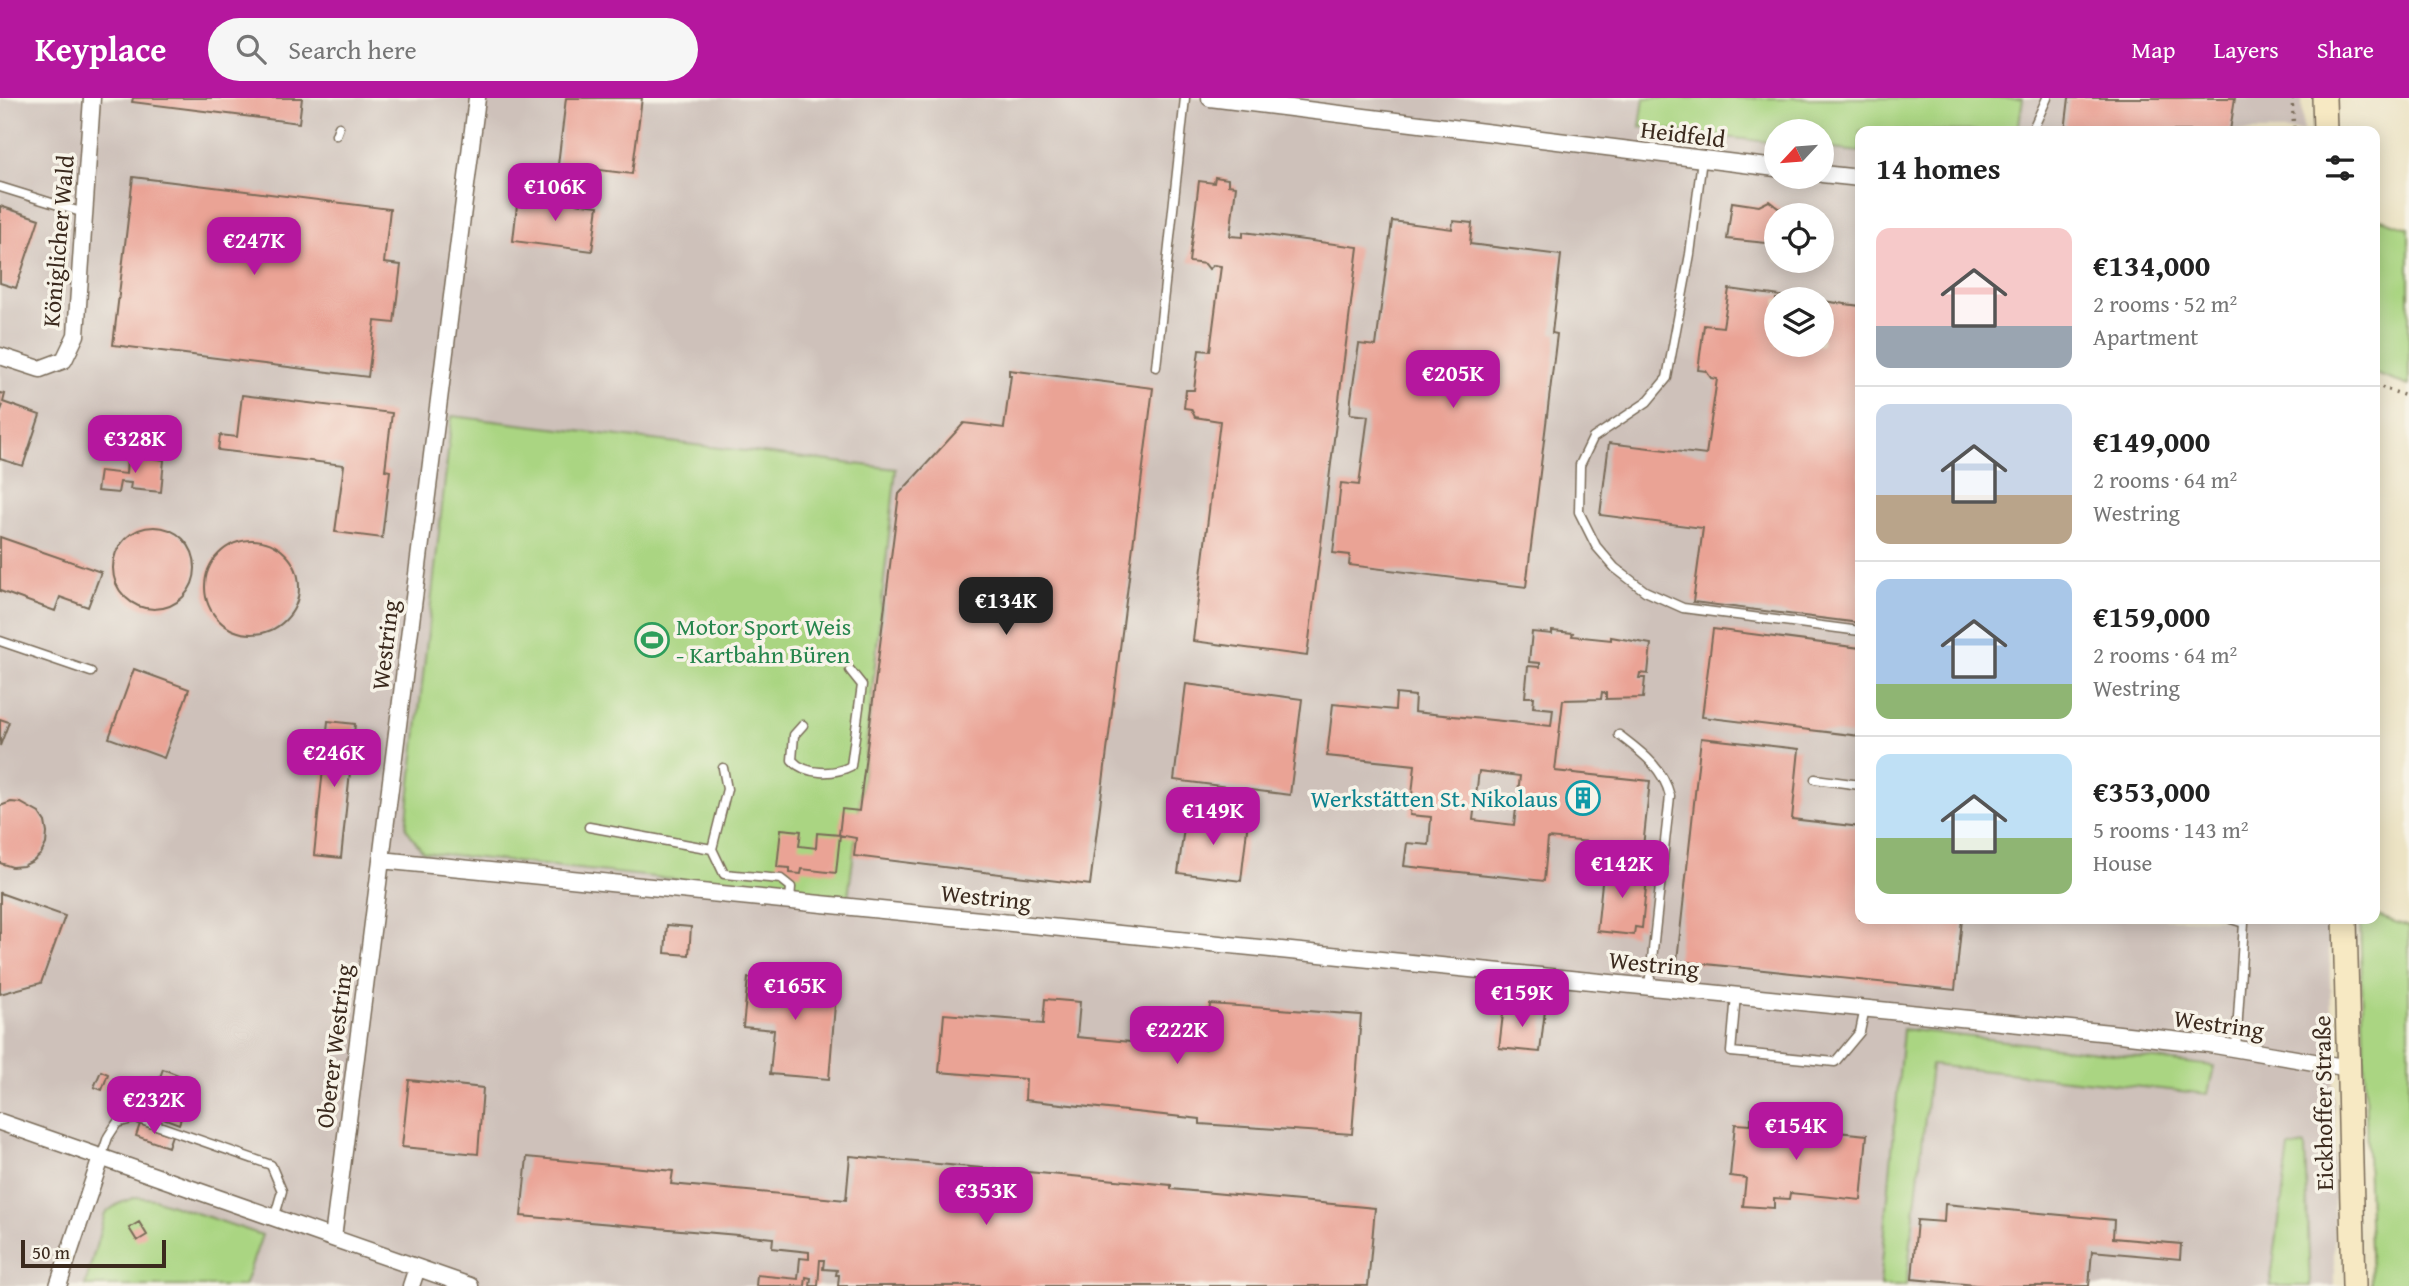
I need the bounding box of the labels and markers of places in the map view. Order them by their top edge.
pin: €106K [506,164,604,223]
pin: €247K [205,218,303,277]
pin: €205K [1404,350,1502,410]
pin: €328K [86,416,184,475]
pin: €134K [957,578,1055,637]
place label: Motor Sport Weis - Kartbahn Büren [676,609,851,672]
sports icon: Motor Sport Weis - Kartbahn Büren [633,621,671,659]
pin: €246K [285,730,383,789]
building icon: Werkstätten St. Nikolaus [1564,779,1602,817]
place label: Werkstätten St. Nikolaus [1311,781,1558,816]
pin: €149K [1164,788,1262,847]
pin: €142K [1573,840,1671,900]
pin: €165K [746,962,844,1022]
pin: €159K [1473,970,1571,1029]
pin: €222K [1128,1006,1226,1066]
pin: €232K [105,1076,203,1136]
pin: €154K [1747,1102,1845,1162]
pin: €353K [937,1168,1035,1227]

